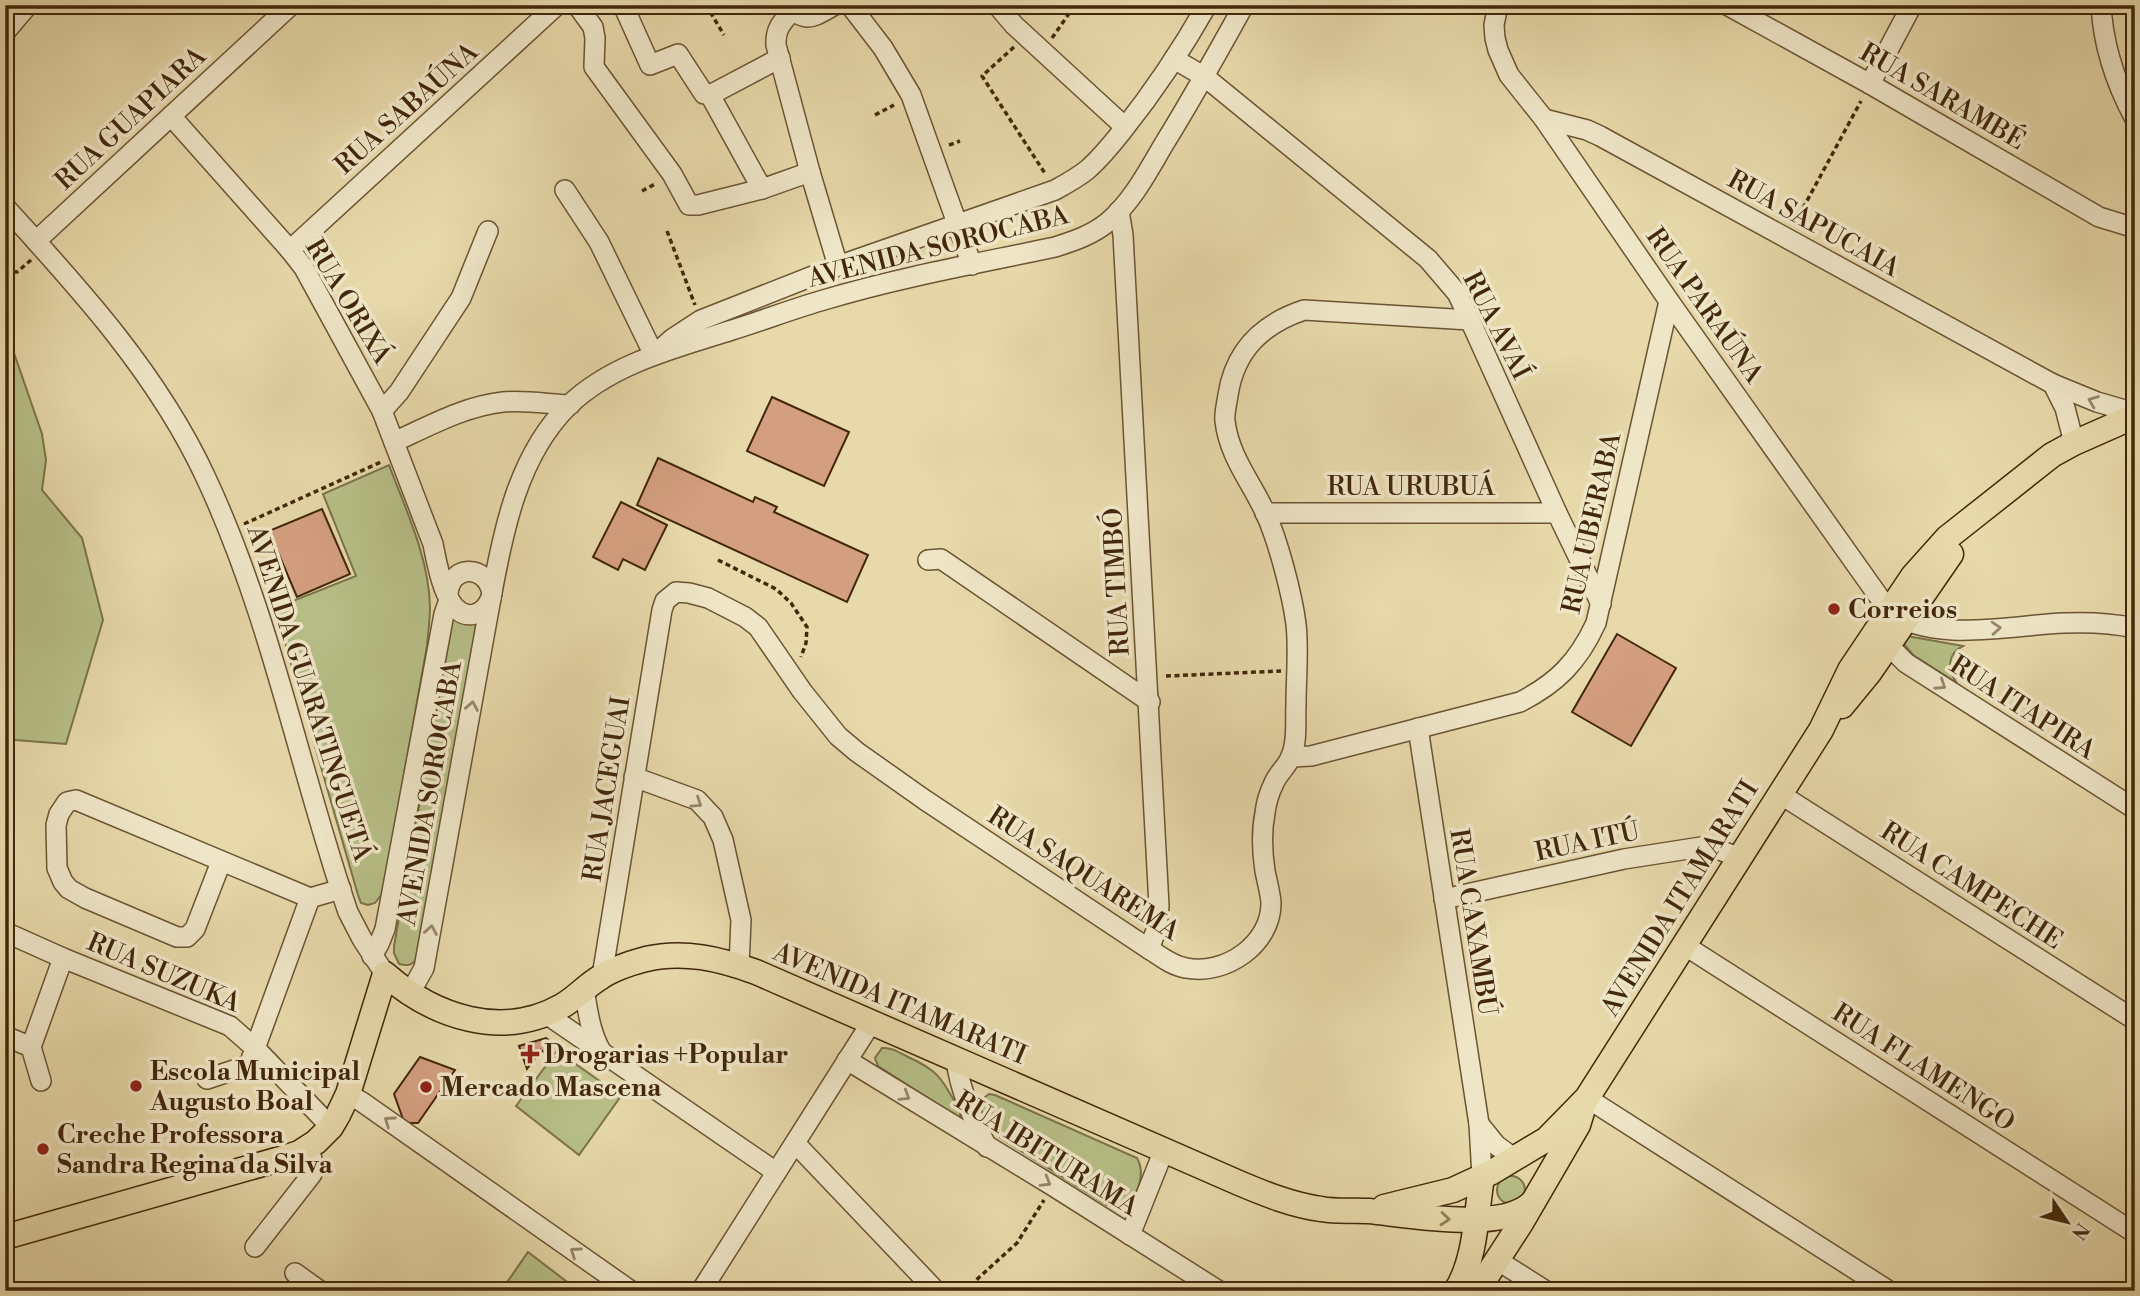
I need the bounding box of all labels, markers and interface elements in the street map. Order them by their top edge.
street label: RUA SABAÚNA [327,34,486,181]
street label: RUA SARAMBÉ [1854,35,2032,157]
street label: RUA GUAPIARA [49,40,214,197]
street label: RUA SAPUCAIA [1722,163,1906,285]
street label: AVENIDA SOROCABA [803,199,1073,295]
street label: RUA PARAÚNA [1639,221,1772,390]
street label: RUA ORIXÁ [298,232,400,371]
street label: RUA AVAÍ [1455,265,1539,385]
one-way arrow [2088,395,2100,409]
street label: RUA UBERABA [1556,428,1629,617]
street label: RUA URUBUÁ [1327,469,1496,503]
street label: RUA TIMBÓ [1095,507,1137,657]
street label: AVENIDA GUARATINGUETÁ [239,520,381,866]
place label: Correios [1848,594,1957,626]
marker: Correios [1826,601,1842,617]
one-way arrow [1991,621,2002,636]
street label: RUA ITAPIRA [1944,649,2102,767]
street label: AVENIDA SOROCABA [391,657,469,929]
one-way arrow [1934,677,1947,690]
street label: RUA JACEGUAI [577,694,637,884]
one-way arrow [464,700,479,712]
street label: AVENIDA ITAMARATI [1594,775,1765,1023]
one-way arrow [689,794,702,807]
street label: RUA SAQUAREMA [982,800,1186,948]
street label: RUA ITÚ [1532,813,1642,869]
street label: RUA CAMPECHE [1874,815,2068,957]
street label: RUA CAXAMBÚ [1442,826,1506,1018]
one-way arrow [423,924,438,936]
street label: RUA SUZUKA [82,926,246,1020]
street label: AVENIDA ITAMARATI [767,936,1031,1072]
street label: RUA FLAMENGO [1826,997,2021,1139]
place label: Drogarias +Popular [544,1039,789,1071]
marker: Drogarias +Popular [522,1046,538,1062]
place label: Escola Municipal Augusto Boal [149,1056,361,1118]
place label: Mercado Mascena [440,1072,662,1104]
marker: Escola Municipal Augusto Boal [128,1078,144,1094]
marker: Mercado Mascena [418,1079,434,1095]
street label: RUA IBITURAMA [949,1085,1145,1224]
one-way arrow [897,1088,910,1101]
one-way arrow [384,1117,397,1129]
place label: Creche Professora Sandra Regina da Silva [57,1119,334,1181]
marker: Creche Professora Sandra Regina da Silva [35,1141,51,1157]
one-way arrow [1039,1174,1052,1187]
north arrow [2032,1188,2102,1258]
one-way arrow [1440,1211,1451,1226]
text: N [2066,1218,2094,1244]
one-way arrow [570,1248,583,1260]

